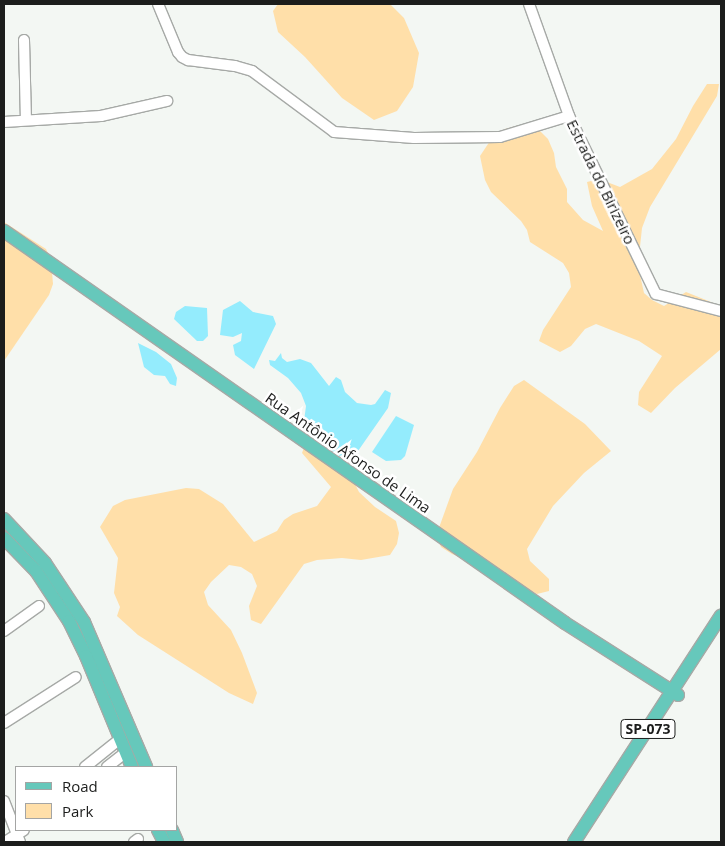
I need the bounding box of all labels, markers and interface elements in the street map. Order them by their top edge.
street label: Estrada do Birizeiro [563,117,639,247]
street label: Rua Antônio Afonso de Lima [262,389,434,517]
road number: SP-073 [619,718,677,741]
legend [15,766,178,831]
text: Road [62,776,98,796]
text: Park [62,801,93,821]

